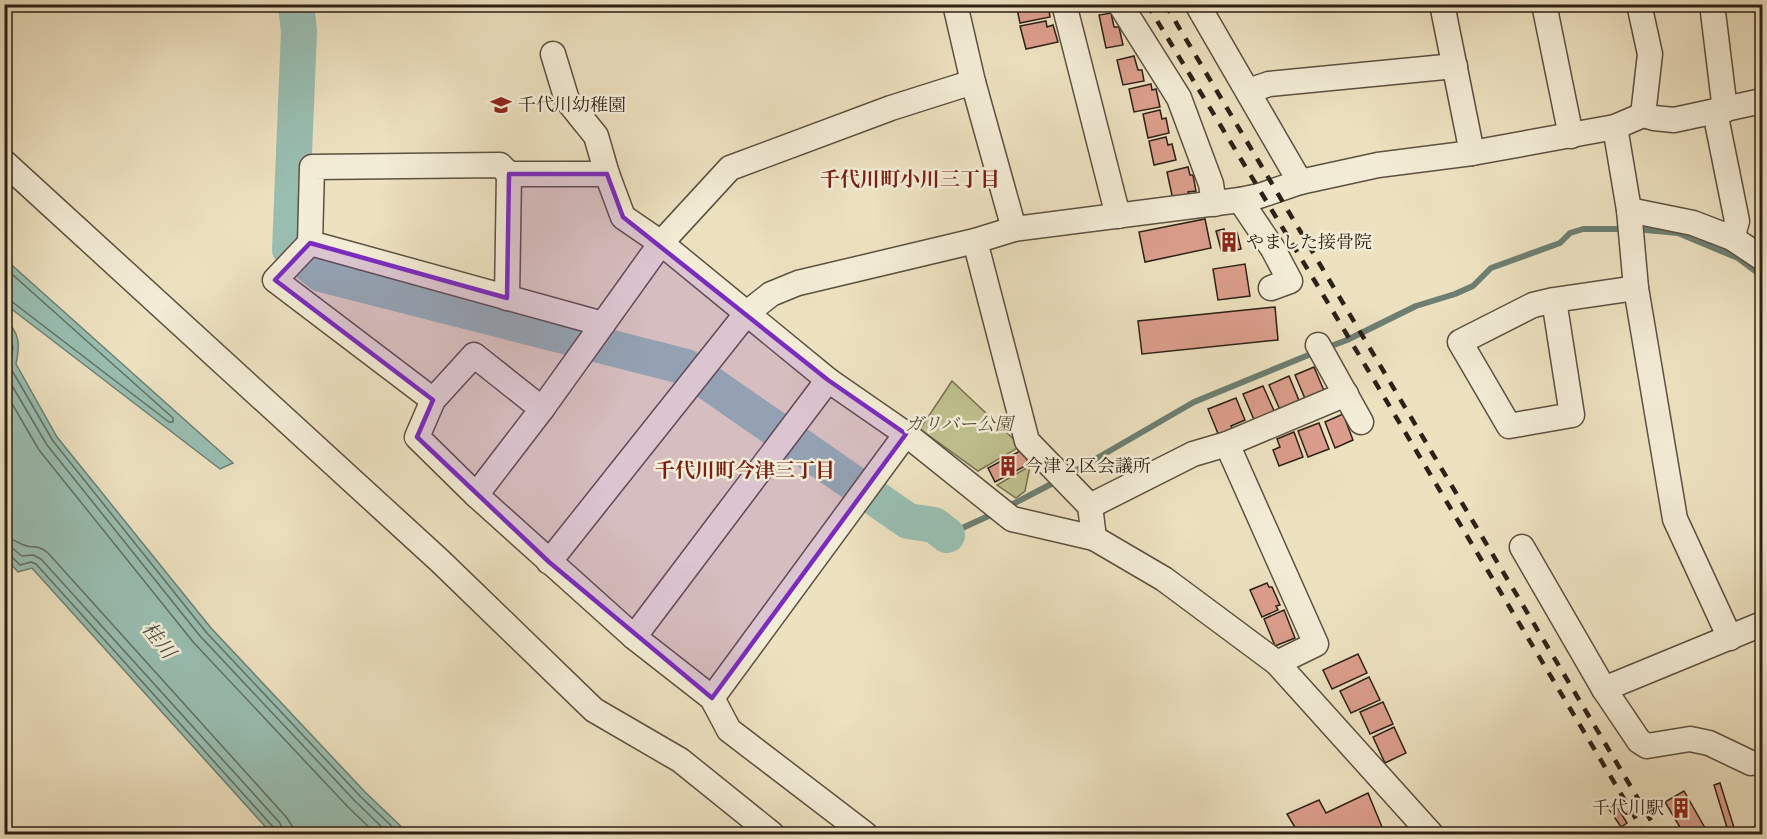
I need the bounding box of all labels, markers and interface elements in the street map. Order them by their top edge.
school or university icon: 千代川幼稚園 [489,93,513,117]
place label: 千代川幼稚園 [518,95,626,116]
district label: 千代川町小川三丁目 [820,168,1000,191]
building icon: やました接骨院 [1217,230,1241,254]
place label: やました接骨院 [1246,232,1372,253]
park label: ガリバー公園 [905,414,1016,435]
building icon: 今津２区会議所 [996,454,1020,478]
place label: 今津２区会議所 [1025,456,1151,477]
district label: 千代川町今津三丁目 [655,459,835,482]
water label: 桂川 [137,617,181,665]
building icon: 千代川駅 [1669,796,1693,820]
place label: 千代川駅 [1592,798,1664,819]

